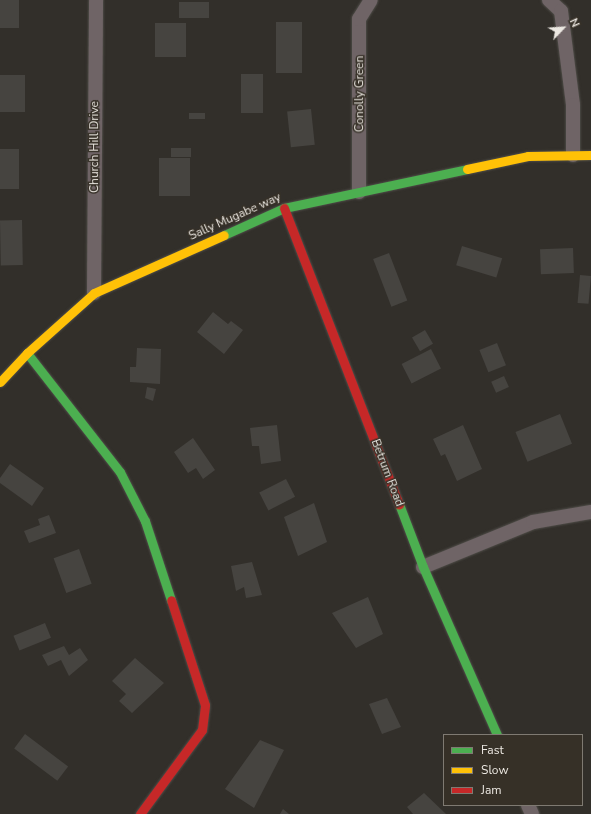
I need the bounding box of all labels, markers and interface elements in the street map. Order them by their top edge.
north arrow [543,8,583,48]
text: N [566,16,583,30]
street label: Conolly Green [353,56,367,132]
street label: Church Hill Drive [88,101,102,193]
street label: Sally Mugabe way [187,190,283,244]
street label: Betrum Road [368,437,406,509]
legend [443,734,583,806]
text: Fast [481,742,504,758]
text: Slow [481,762,509,778]
text: Jam [481,782,502,798]

